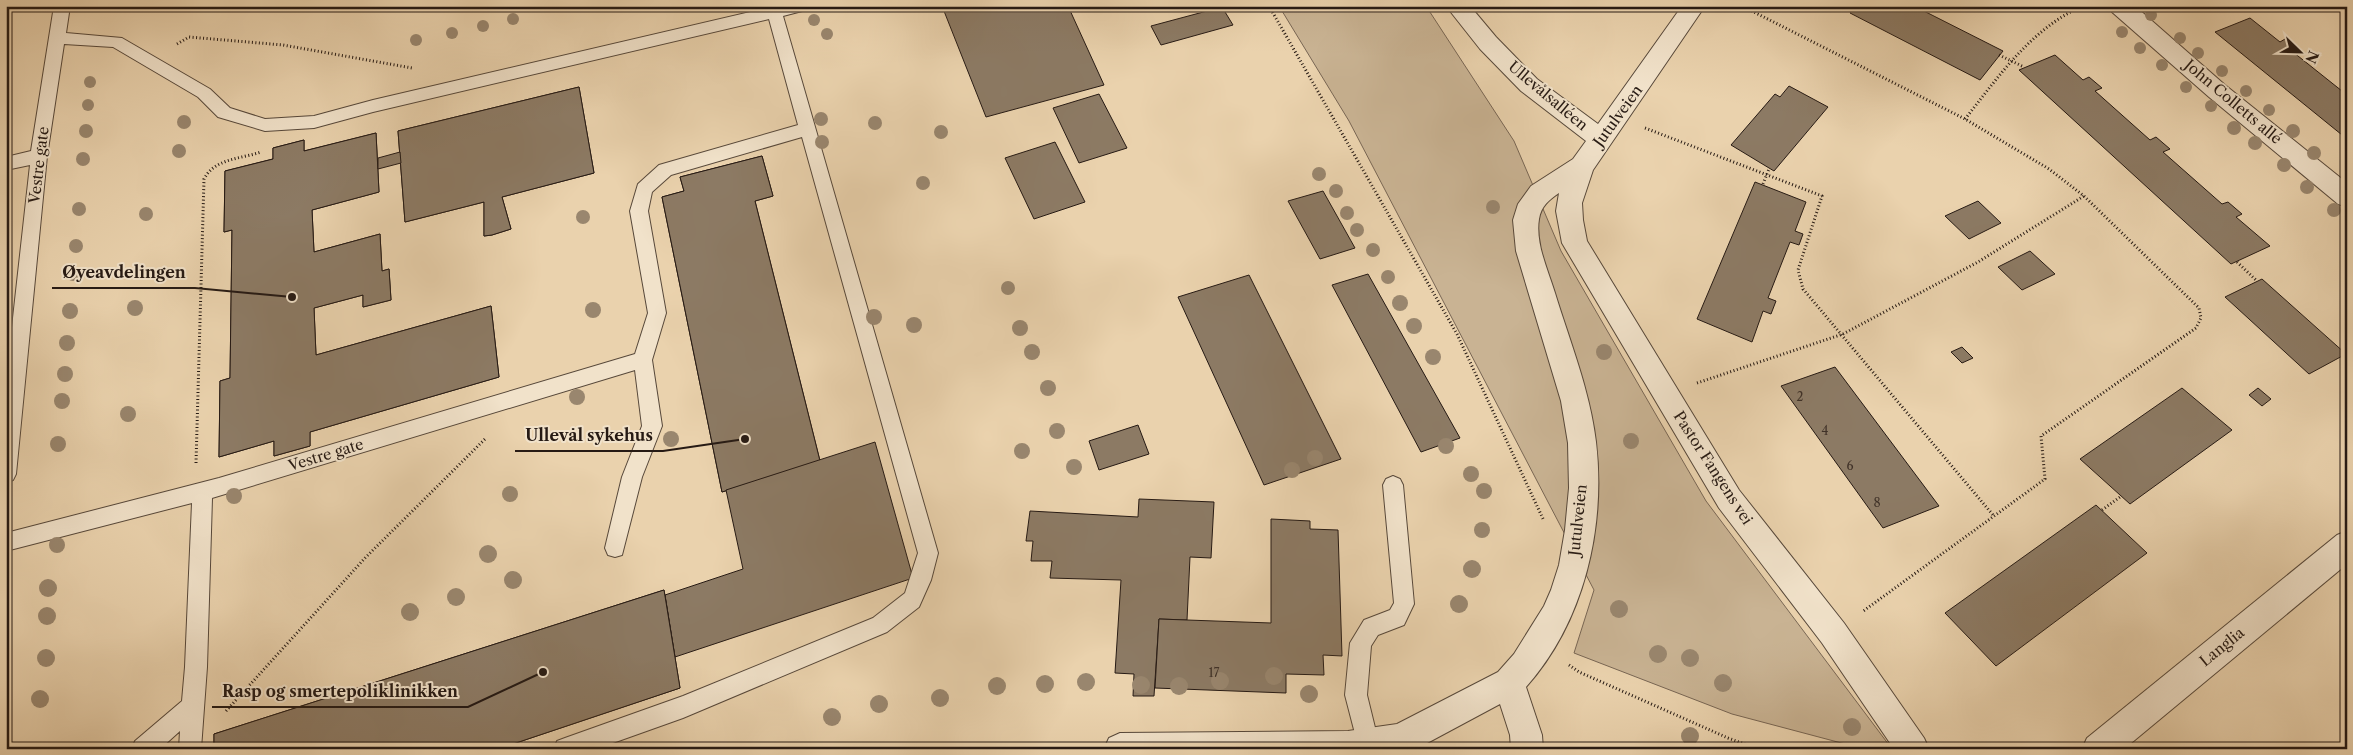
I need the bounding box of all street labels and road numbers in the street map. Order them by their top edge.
street label: John Colletts allé [2179,54,2286,148]
street label: Ullevålsalléen [1505,57,1593,135]
street label: Jutulveien [1588,81,1647,152]
street label: Vestre gate [24,125,53,206]
street label: Pastor Fangens vei [1670,407,1757,528]
street label: Vestre gate [285,434,366,475]
street label: Jutulveien [1564,483,1591,559]
street label: Langlia [2196,623,2248,670]

